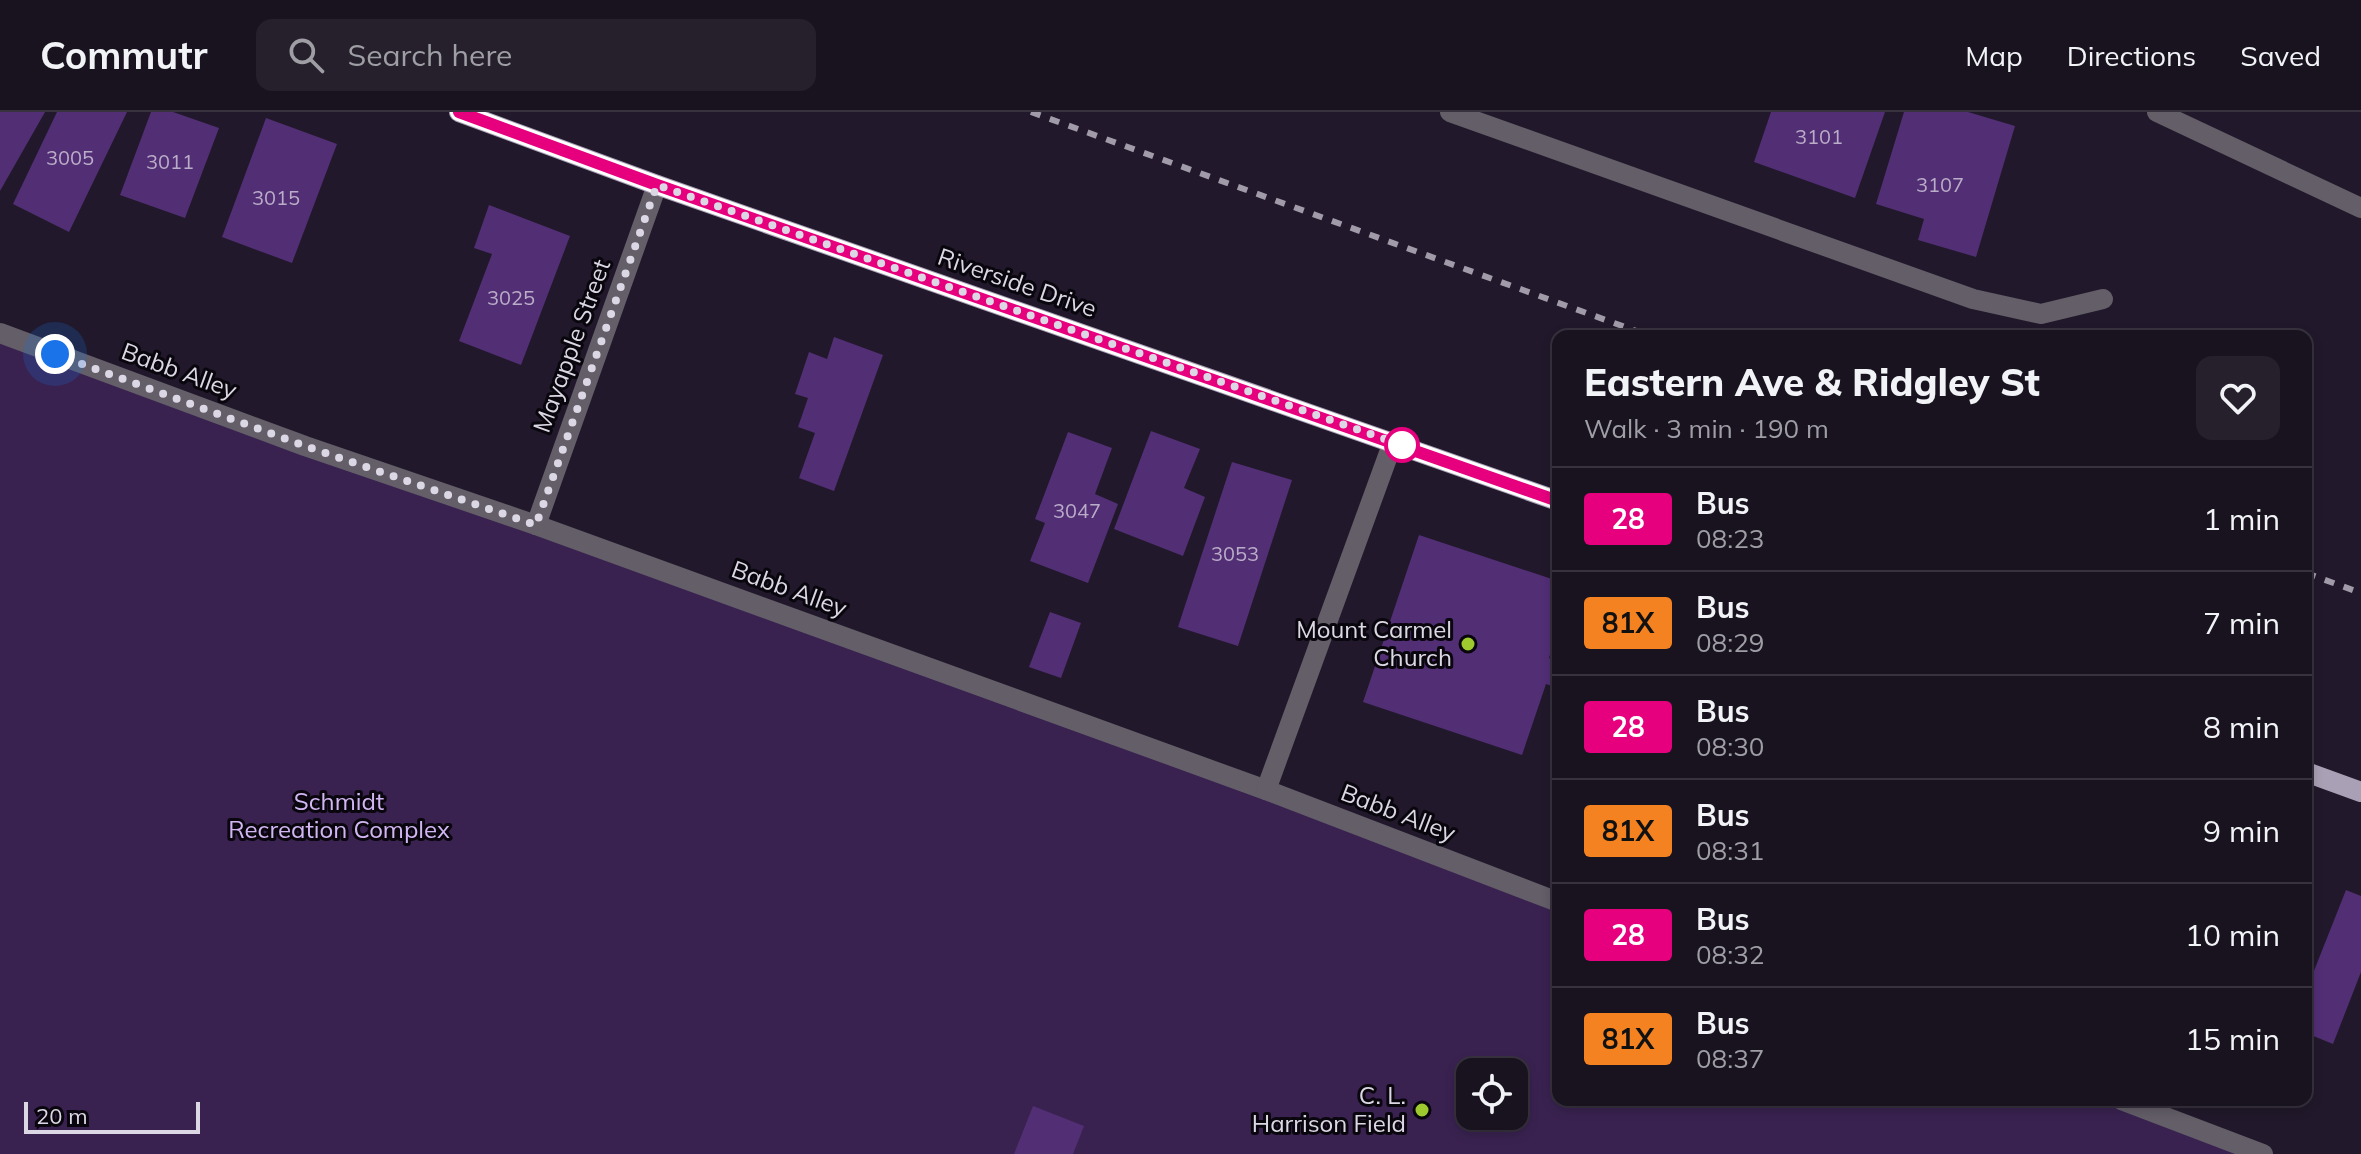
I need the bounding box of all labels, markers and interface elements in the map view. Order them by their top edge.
search box [256,19,816,91]
text: Commutr [40,31,208,79]
icon: search [284,33,328,77]
text: Search here [348,36,512,74]
text: Map [1965,38,2023,73]
text: Directions [2067,38,2196,73]
text: Saved [2240,38,2321,73]
house number: 3101 [1795,124,1843,149]
house number: 3005 [46,145,94,170]
house number: 3011 [146,149,194,174]
house number: 3107 [1916,172,1964,197]
house number: 3015 [252,185,300,210]
street label: Riverside Drive [934,241,1101,323]
street label: Mayapple Street [526,255,616,436]
house number: 3025 [487,285,535,310]
your location [35,334,75,374]
street label: Babb Alley [118,335,241,405]
button: heart [2196,356,2280,440]
text: Eastern Ave & Ridgley St [1584,358,2040,406]
text: Walk · 3 min · 190 m [1584,412,1829,445]
unlabelled marker [1385,428,1419,462]
text: Bus [1696,484,1750,522]
house number: 3047 [1053,498,1101,523]
text: 1 min [2203,500,2280,538]
text: 28 [1611,501,1645,536]
text: 08:23 [1696,522,1764,555]
house number: 3053 [1211,541,1259,566]
street label: Babb Alley [728,553,851,623]
text: Bus [1696,588,1750,626]
text: 7 min [2203,604,2280,642]
text: 81X [1602,605,1654,640]
place label: Mount Carmel Church [1296,614,1452,672]
text: 08:29 [1696,626,1764,659]
marker: Mount Carmel Church [1459,635,1477,653]
text: Bus [1696,692,1750,730]
text: 8 min [2203,708,2280,746]
text: 28 [1611,709,1645,744]
text: 08:30 [1696,730,1764,763]
street label: Babb Alley [1337,776,1460,848]
park label: Schmidt Recreation Complex [228,786,450,844]
text: Bus [1696,796,1750,834]
text: 9 min [2203,812,2280,850]
text: 81X [1602,813,1654,848]
text: 08:31 [1696,834,1764,867]
text: Bus [1696,900,1750,938]
text: 10 min [2185,916,2280,954]
text: 28 [1611,917,1645,952]
text: 08:32 [1696,938,1764,971]
text: Bus [1696,1004,1750,1042]
text: 15 min [2185,1020,2280,1058]
text: 81X [1602,1021,1654,1056]
text: 08:37 [1696,1042,1764,1075]
map controls [1456,1058,1528,1130]
button: locate [1456,1058,1528,1130]
place label: C. L. Harrison Field [1252,1080,1406,1138]
scale bar [24,1098,200,1134]
marker: C. L. Harrison Field [1413,1101,1431,1119]
text: 20 m [36,1102,87,1130]

